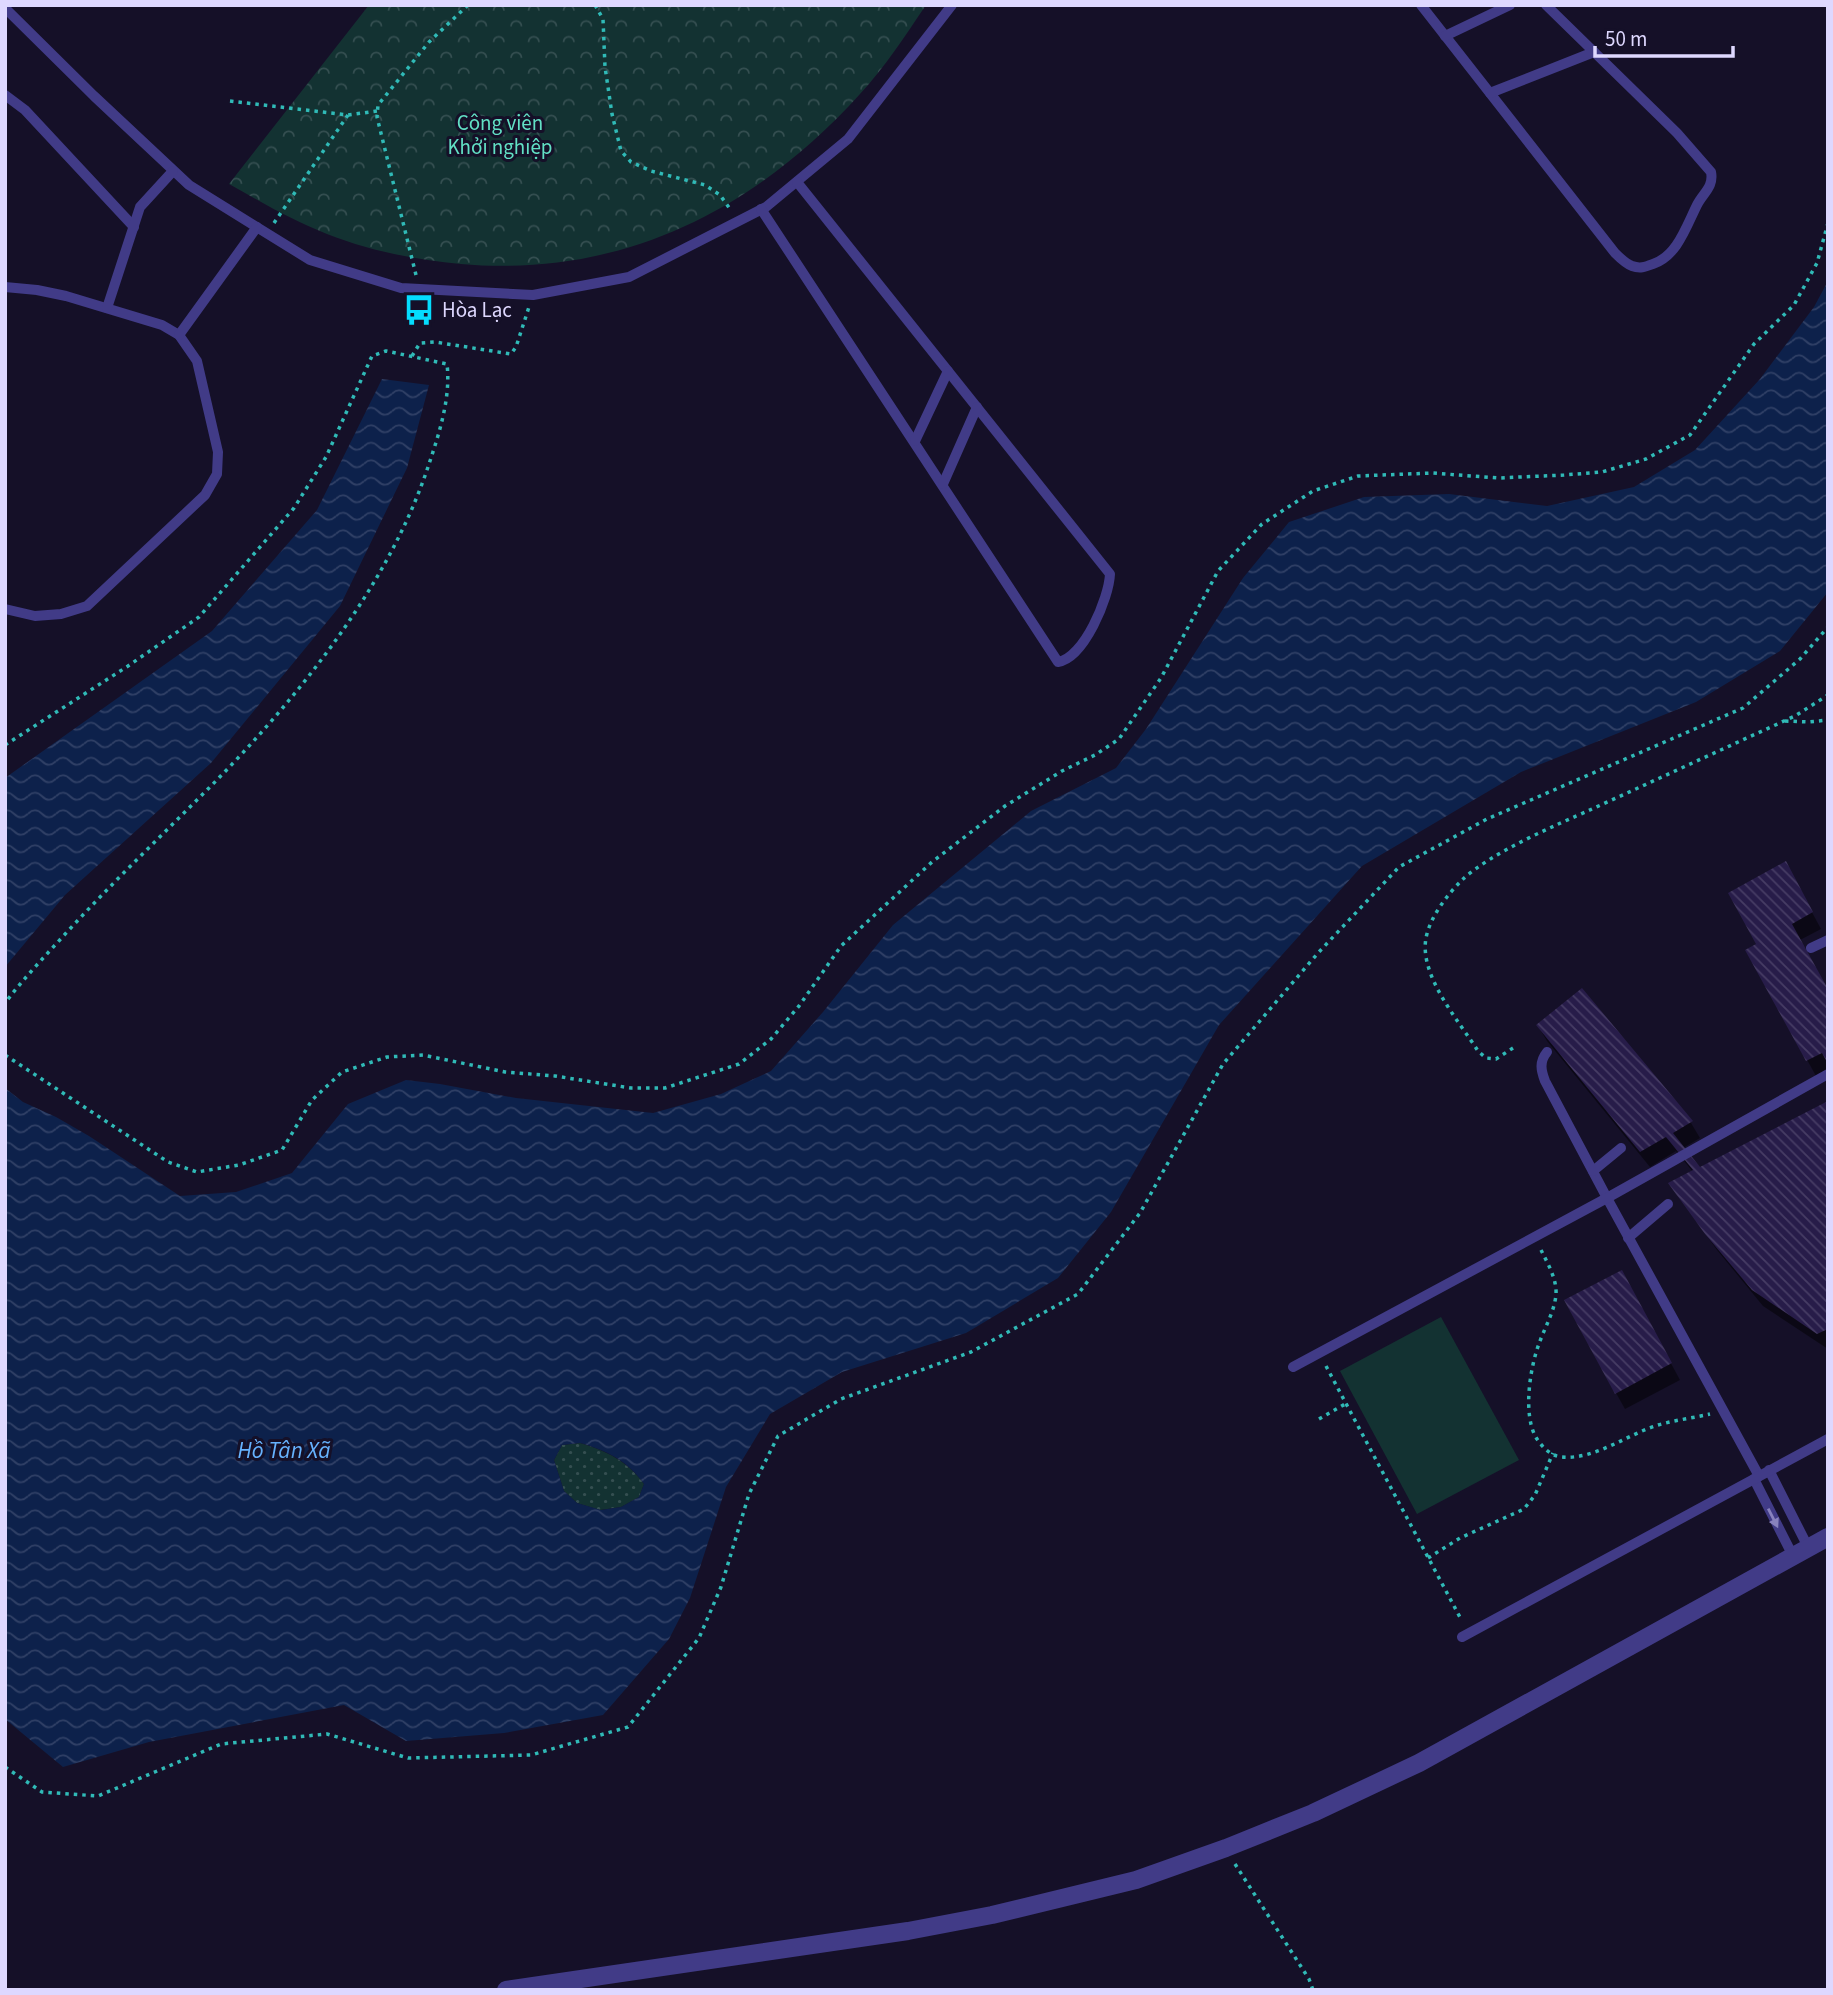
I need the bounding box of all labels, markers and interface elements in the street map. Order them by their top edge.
scale bar [1595,14,1733,58]
text: 50 m [1605,24,1647,54]
park label: Công viên Khởi nghiệp [447,108,553,162]
bus stop icon: Hòa Lạc [402,293,436,327]
place label: Hòa Lạc [442,295,512,325]
water label: Hồ Tân Xã [237,1434,331,1467]
one-way arrow [1767,1508,1779,1528]

